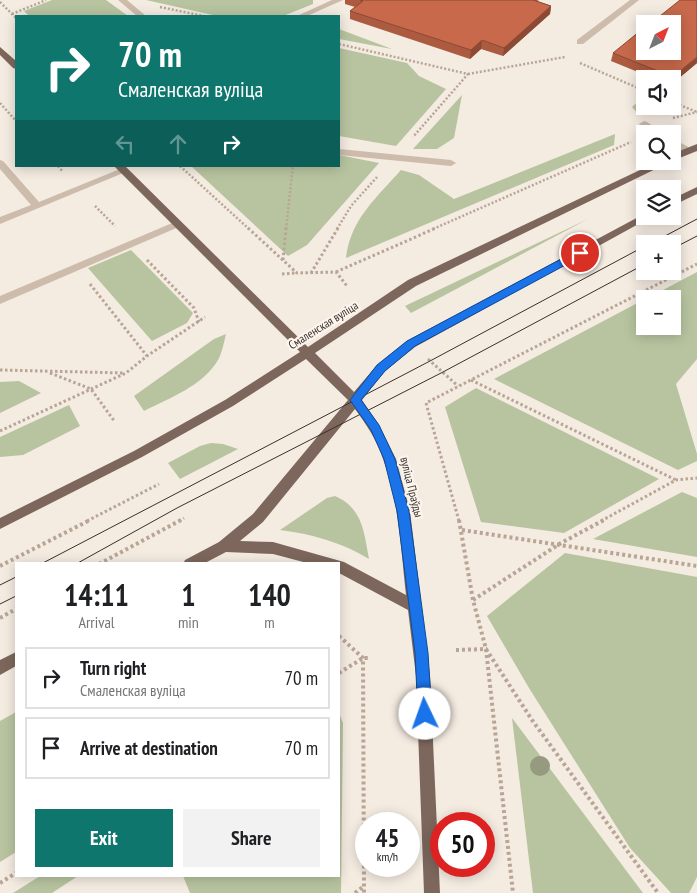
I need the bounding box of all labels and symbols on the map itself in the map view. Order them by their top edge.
north arrow [636,15,681,60]
pin [559,232,601,274]
street label: Смаленская вуліца [285,298,361,352]
street label: вуліца Праўды [397,455,427,519]
position arrow [398,687,450,739]
speed limit sign: 50 [430,812,495,877]

